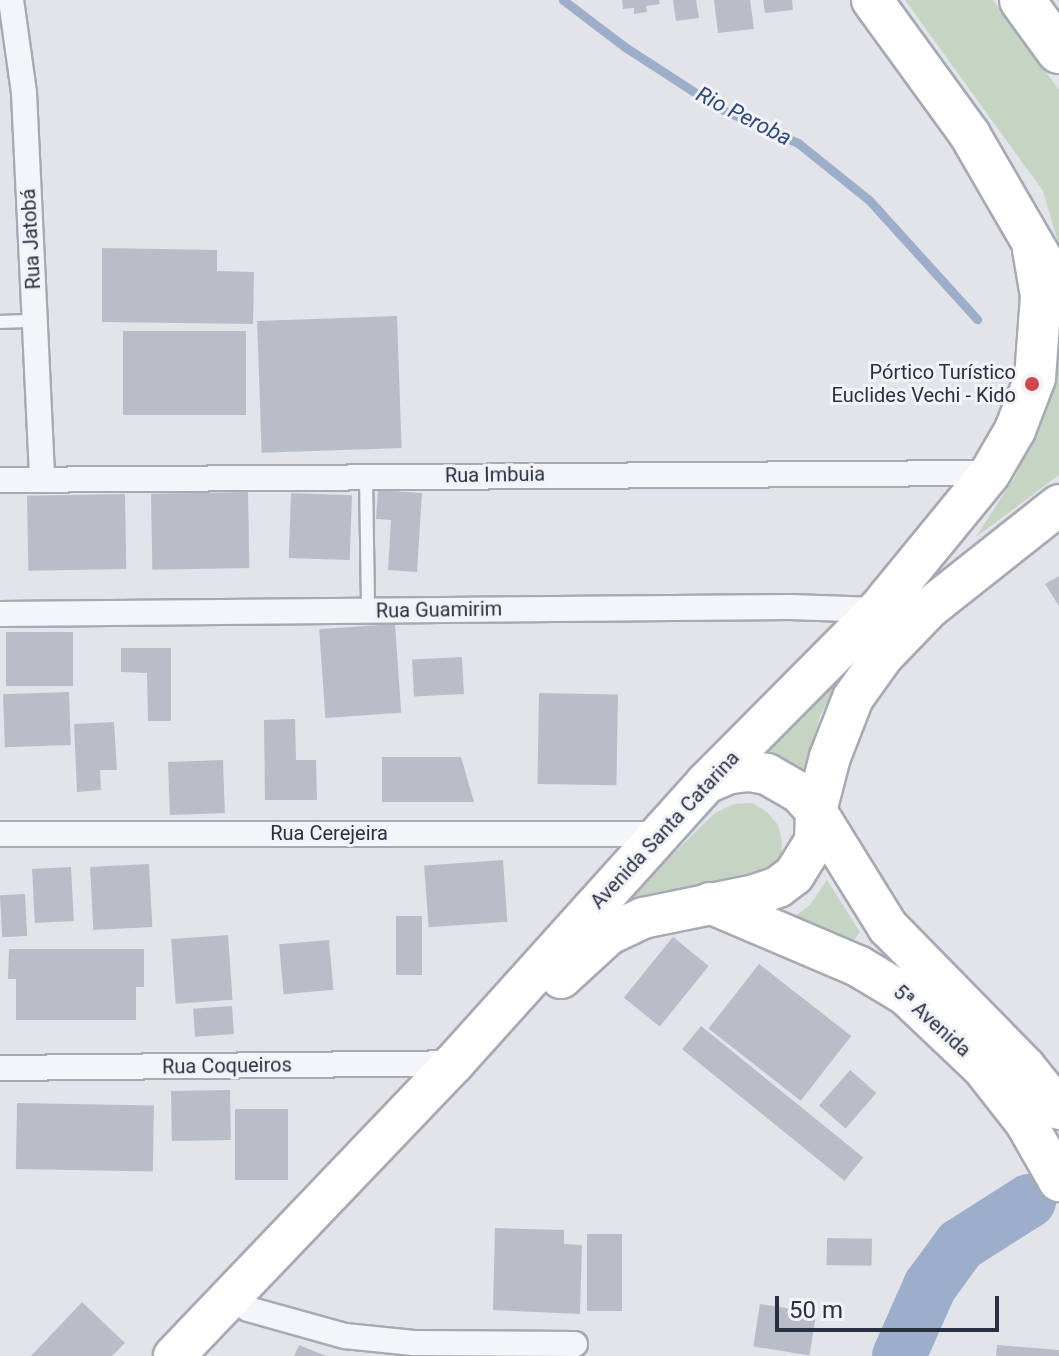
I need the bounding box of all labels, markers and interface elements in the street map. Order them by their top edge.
water label: Rio Peroba [692,81,796,151]
street label: Rua Jatobá [16,188,46,290]
place label: Pórtico Turístico Euclides Vechi - Kido [832,360,1016,407]
marker: Pórtico Turístico Euclides Vechi - Kido [1023,375,1041,393]
street label: Rua Imbuia [445,462,545,488]
street label: Rua Guamirim [376,597,502,623]
street label: Avenida Santa Catarina [586,746,744,914]
street label: Rua Cerejeira [270,821,388,845]
street label: 5ª Avenida [888,980,976,1062]
street label: Rua Coqueiros [162,1053,292,1079]
scale bar [779,1280,1003,1330]
text: 50 m [789,1296,843,1324]

